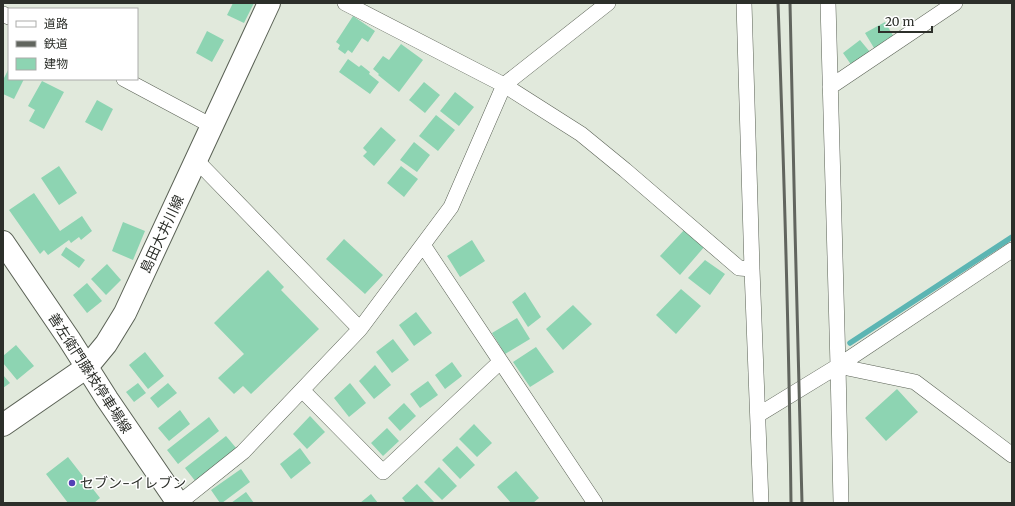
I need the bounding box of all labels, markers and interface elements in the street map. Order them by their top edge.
legend [8,8,138,80]
scale bar [879,8,932,34]
text: 20 m [885,14,914,29]
text: 道路 [44,16,68,31]
text: 鉄道 [44,36,68,51]
text: 建物 [44,56,68,71]
street label: 島田大井川線 [136,192,188,276]
street label: 善左衛門藤枝停車場線 [44,309,136,437]
place label: セブン-イレブン [80,474,186,492]
marker: セブン-イレブン [67,478,77,488]

